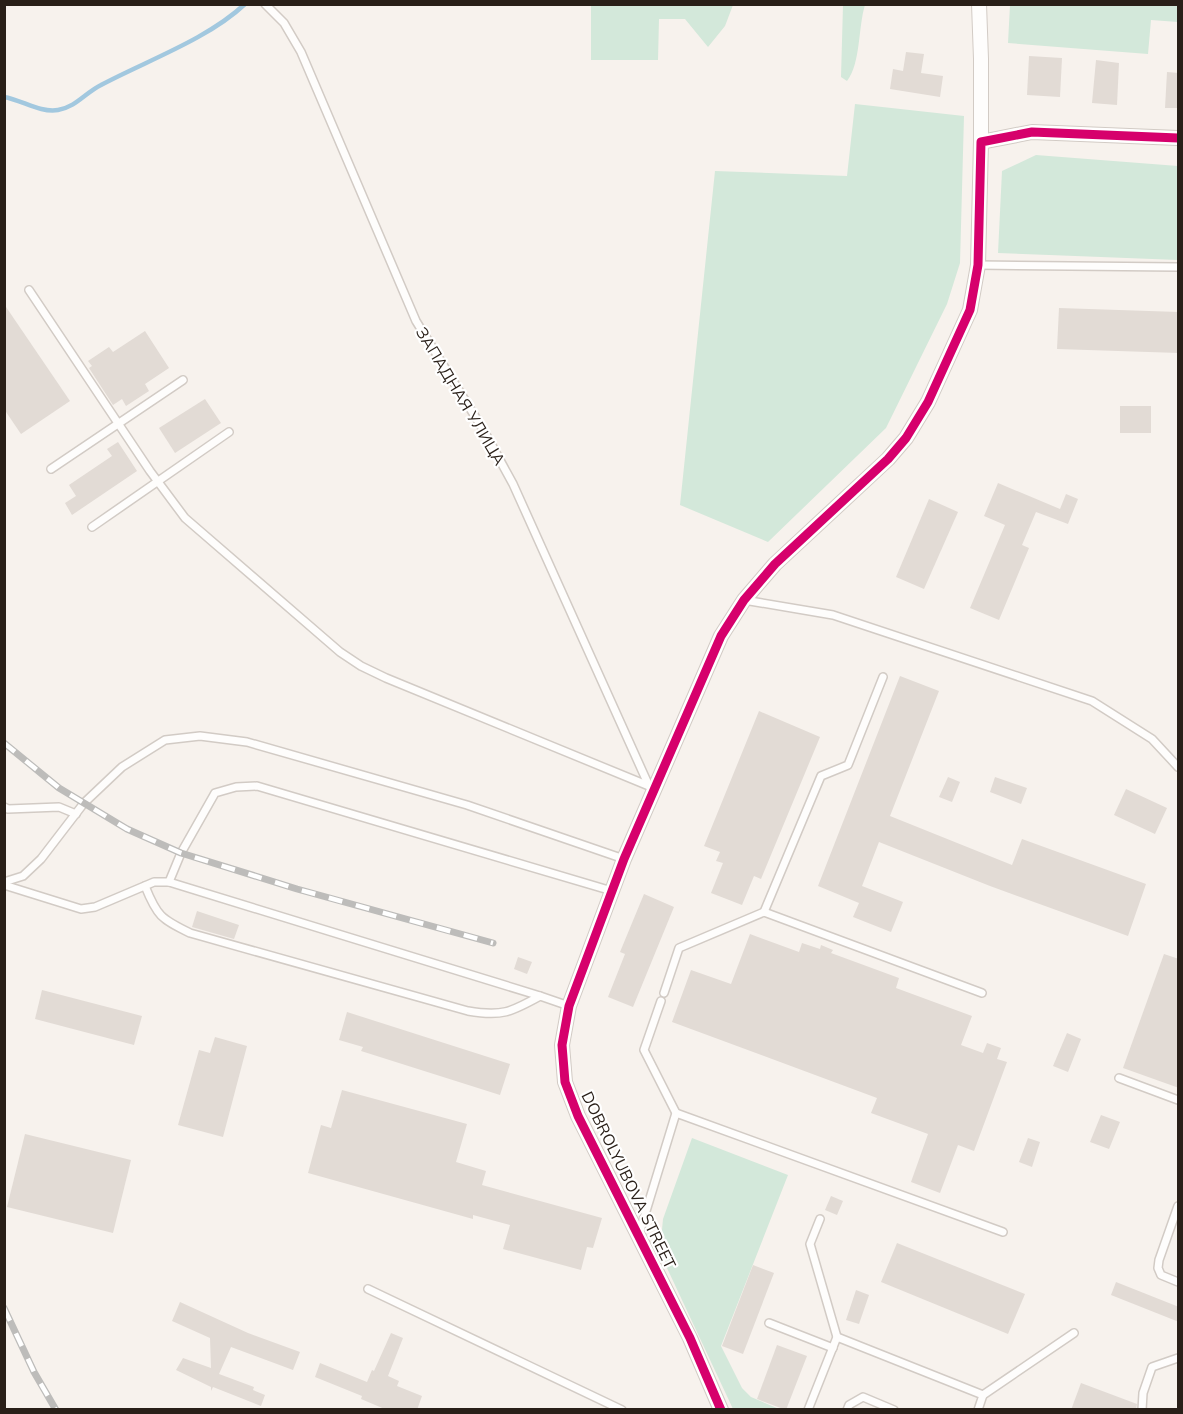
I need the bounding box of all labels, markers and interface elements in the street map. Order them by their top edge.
street label: ЗАПАДНАЯ УЛИЦА [412,323,510,469]
street label: DOBROLYUBOVA STREET [577,1088,681,1272]

